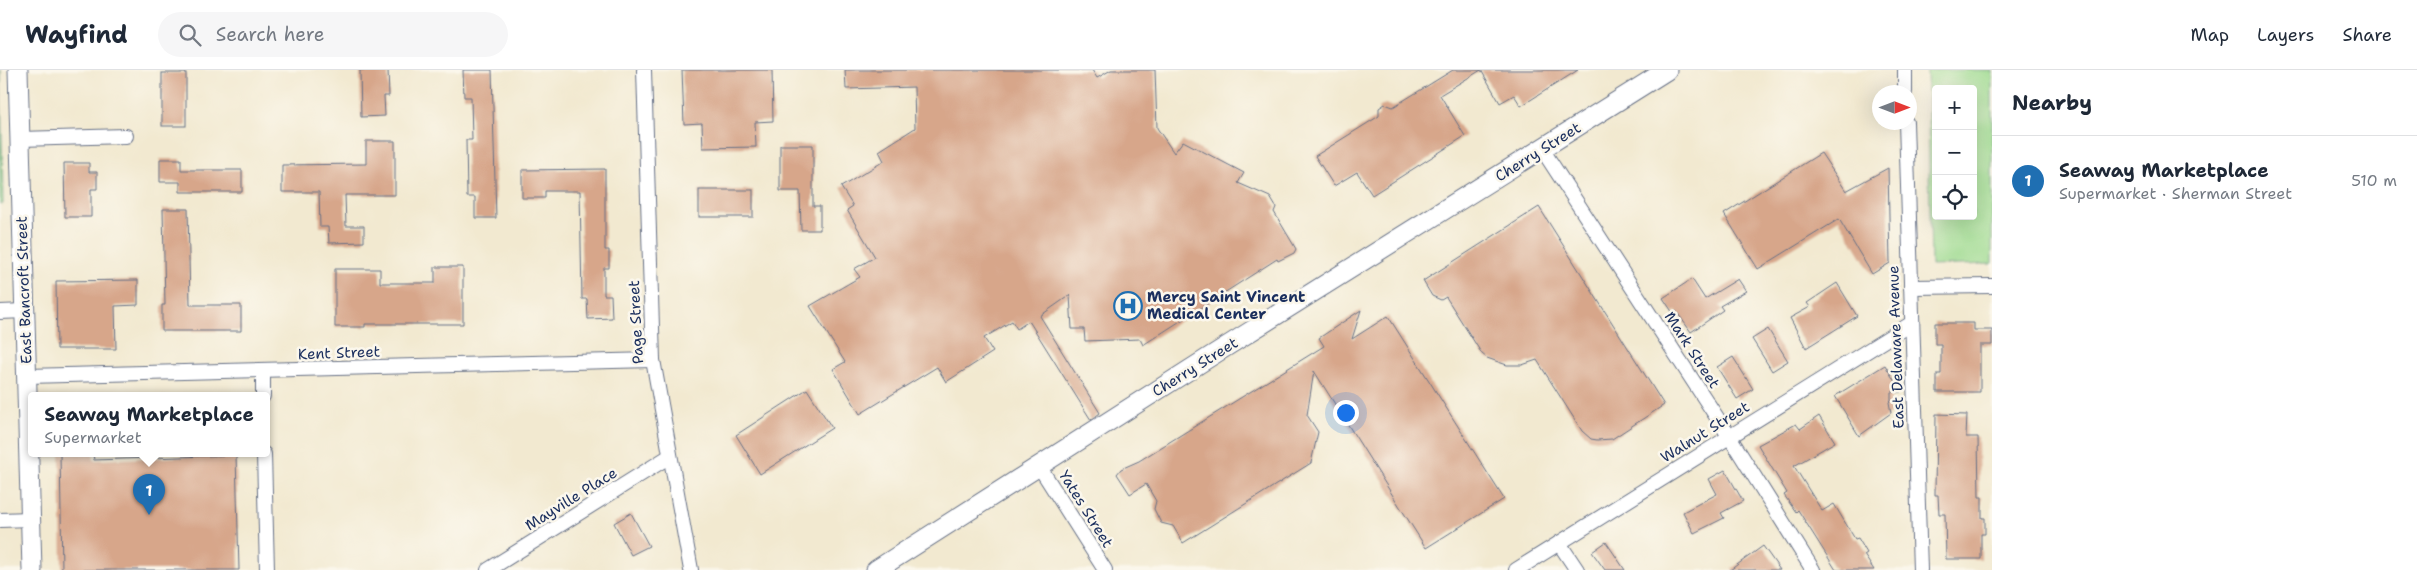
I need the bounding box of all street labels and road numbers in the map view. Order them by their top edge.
street label: Cherry Street [1491,118,1585,186]
street label: East Bancroft Street [11,216,37,364]
street label: East Delaware Avenue [1883,265,1909,429]
street label: Page Street [624,280,648,364]
street label: Mark Street [1660,308,1724,392]
street label: Cherry Street [1148,333,1242,401]
street label: Kent Street [298,342,380,364]
street label: Walnut Street [1657,397,1753,467]
street label: Mayville Place [521,463,621,535]
street label: Yates Street [1054,467,1118,551]

